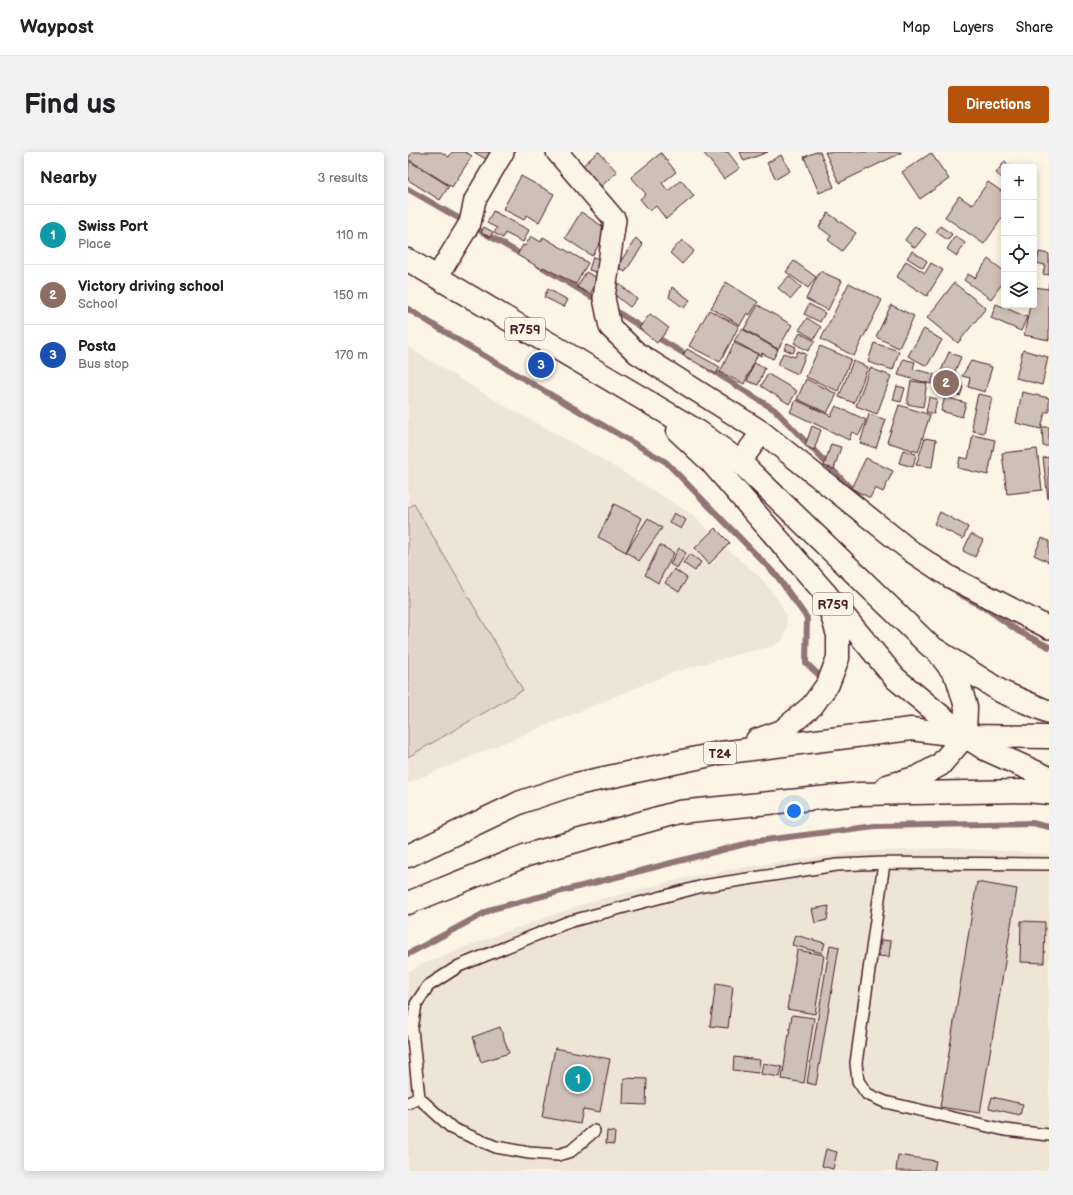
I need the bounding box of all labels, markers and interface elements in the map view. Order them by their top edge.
text: Waypost [20,16,94,39]
text: Map [902,19,930,36]
text: Layers [952,19,994,36]
text: Share [1016,19,1053,36]
button: Directions [948,86,1049,123]
text: Find us [24,88,116,121]
map controls [1001,164,1037,308]
button: + [1001,164,1037,200]
text: Nearby [40,168,97,188]
text: 3 results [317,170,368,186]
button: − [1001,200,1037,236]
text: Swiss Port [78,217,148,236]
text: 1 [50,227,56,243]
text: 110 m [336,227,368,243]
text: Place [78,236,111,252]
button: locate [1001,236,1037,272]
button: layers [1001,272,1037,308]
text: Victory driving school [78,277,224,296]
text: 2 [49,287,57,303]
text: 150 m [334,287,368,303]
text: School [78,296,118,312]
road number: R759 [505,318,545,340]
text: Posta [78,337,116,356]
text: 3 [49,347,57,363]
text: 170 m [335,347,368,363]
pin: 3 [528,350,554,380]
text: Bus stop [78,356,129,372]
pin: 2 [933,368,959,398]
road number: R759 [813,593,853,615]
road number: T24 [704,742,736,764]
your location [784,801,804,821]
pin: 1 [565,1064,591,1094]

